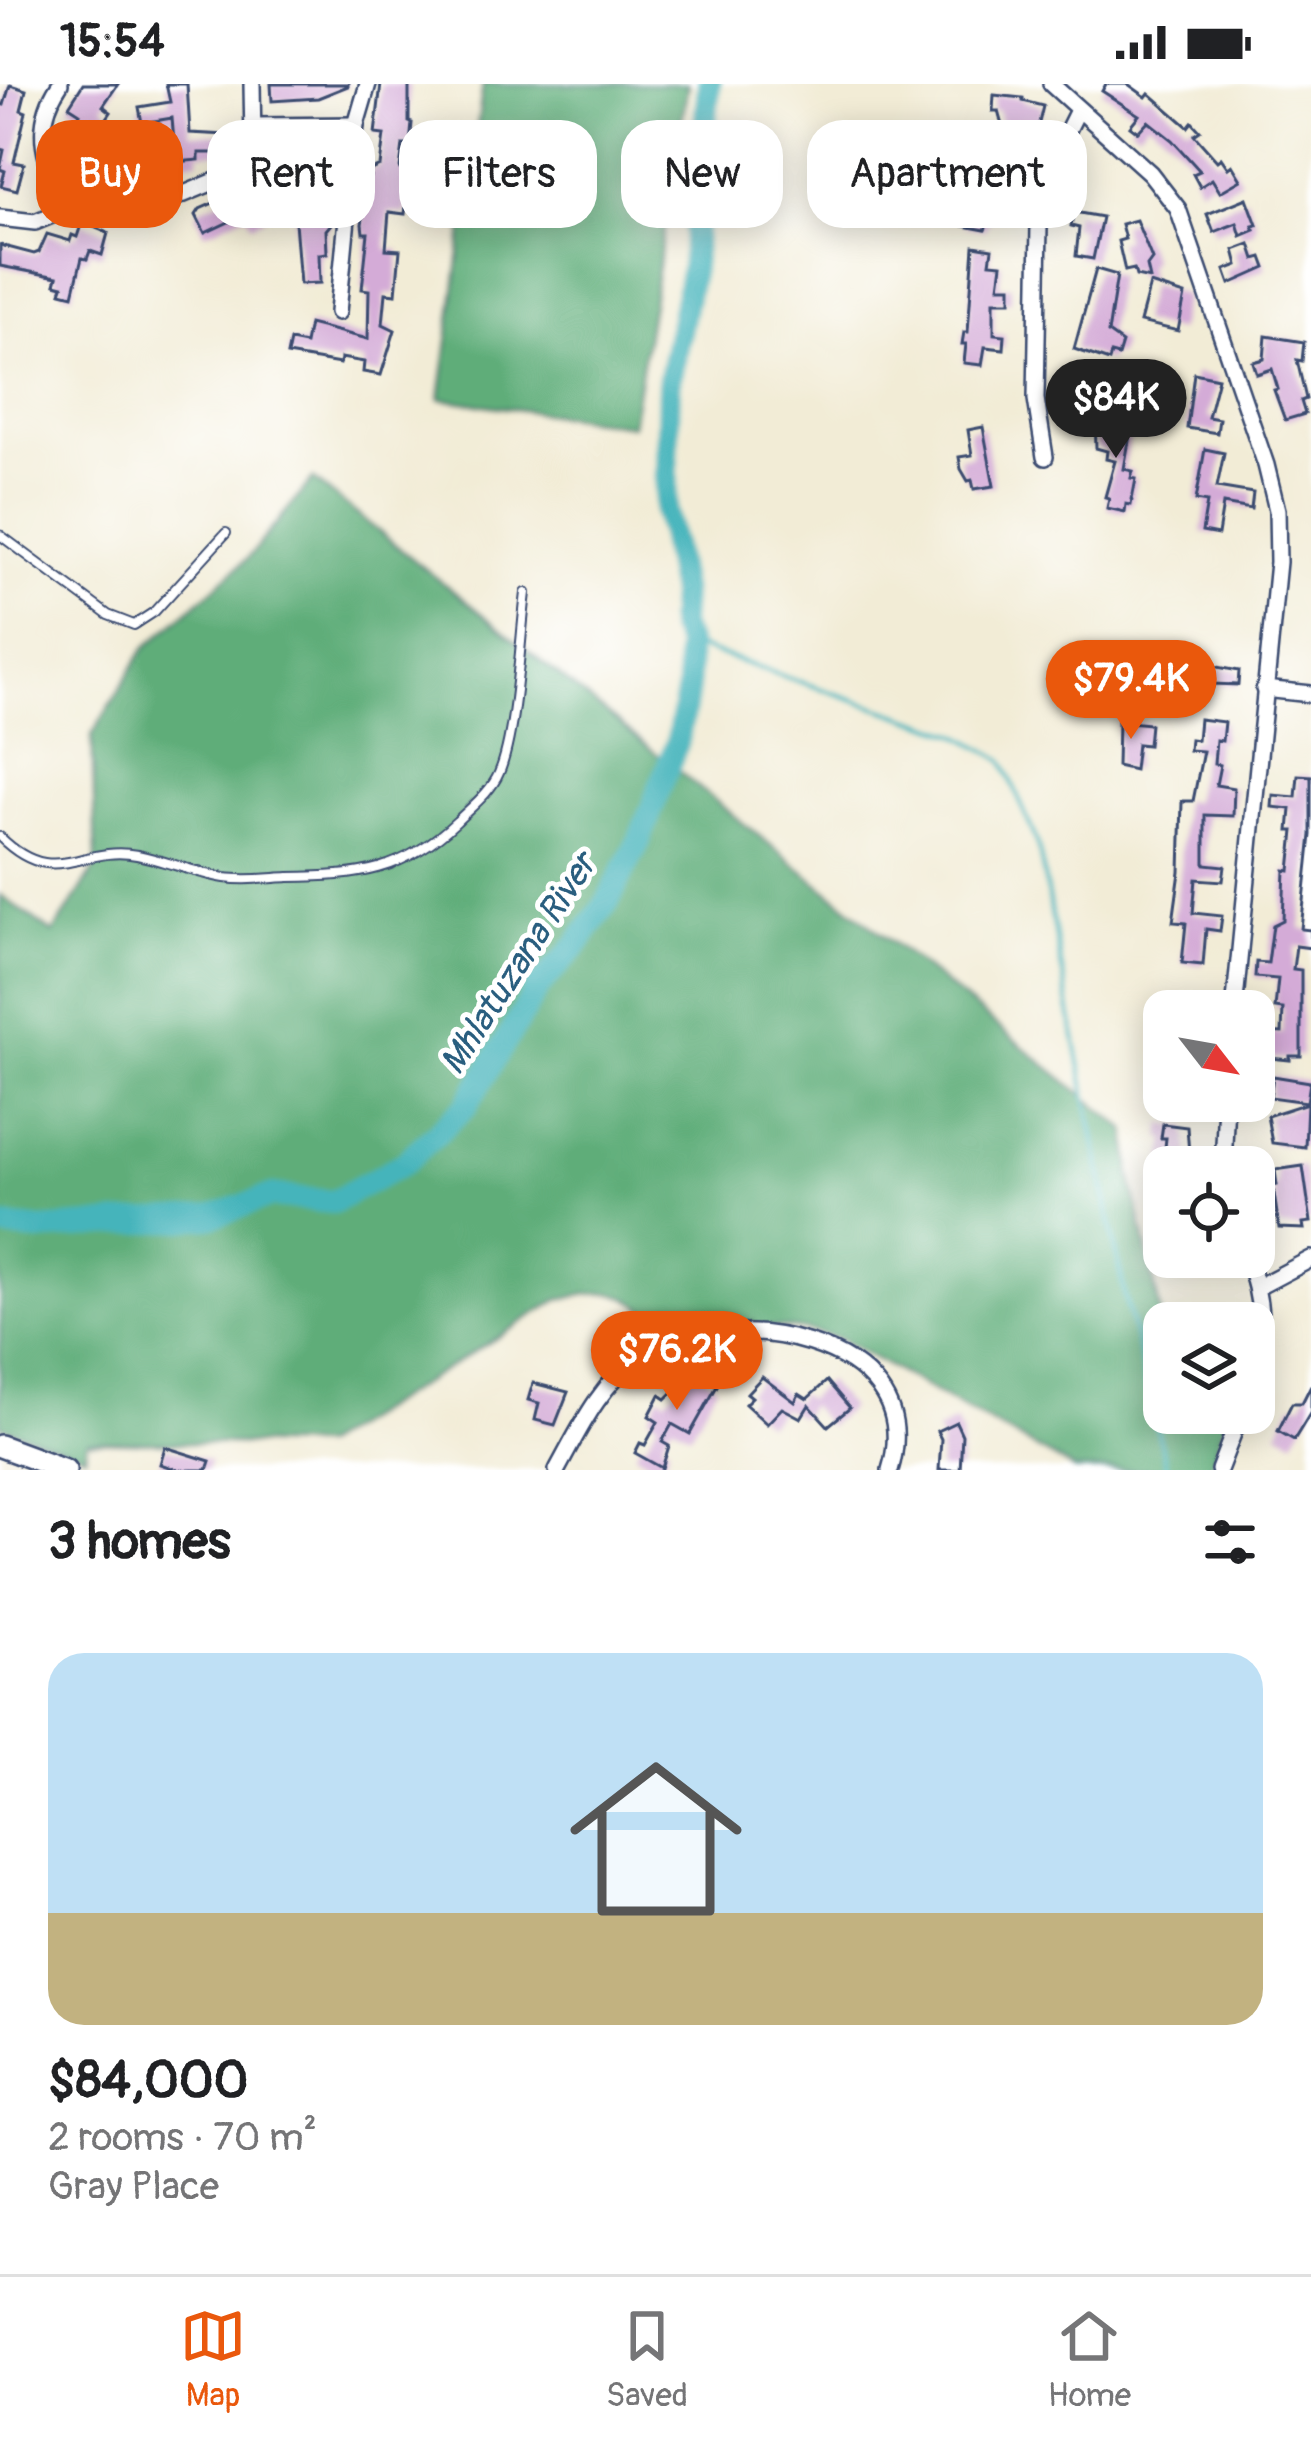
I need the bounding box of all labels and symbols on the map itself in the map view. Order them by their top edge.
pin: $84K [1045,359,1187,461]
pin: $79.4K [1033,640,1229,742]
water label: Mhlatuzana River [430,842,609,1083]
north arrow [1143,990,1275,1122]
pin: $76.2K [579,1311,775,1413]

